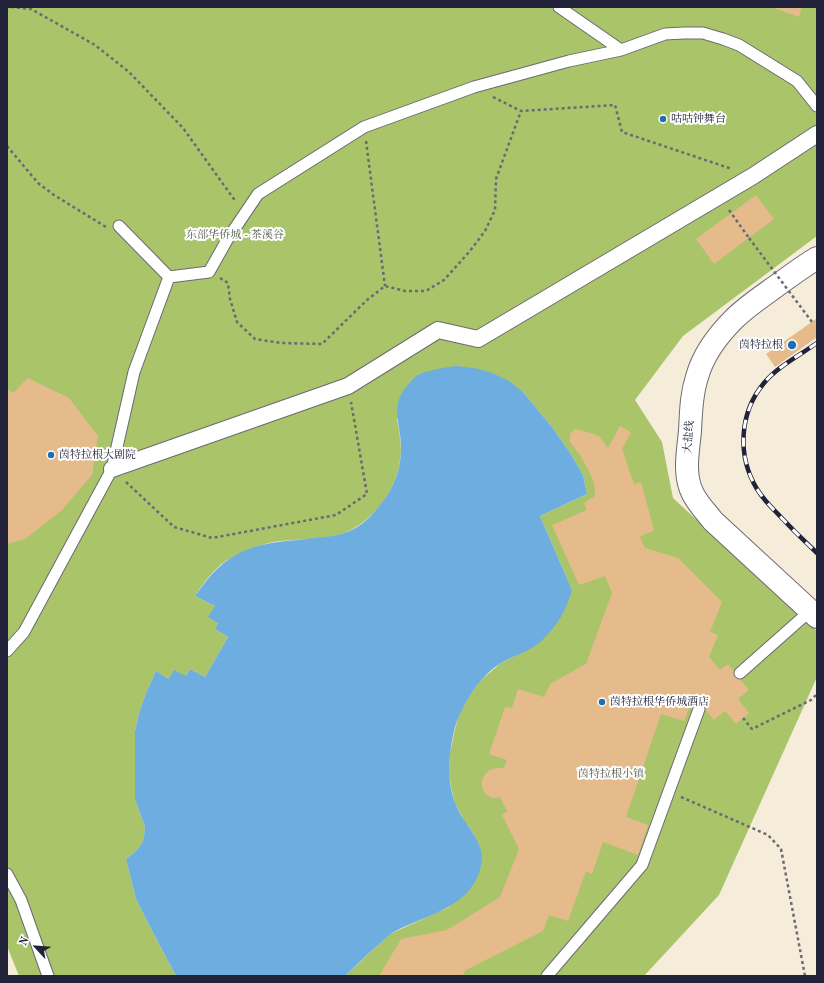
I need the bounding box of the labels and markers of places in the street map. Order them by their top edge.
place label: 咕咕钟舞台 [671,112,726,126]
marker: 咕咕钟舞台 [658,114,668,124]
place label: 茵特拉根 [739,338,783,352]
marker: 茵特拉根 [786,339,798,351]
place label: 茵特拉根大剧院 [59,448,136,462]
marker: 茵特拉根大剧院 [46,450,56,460]
place label: 茵特拉根华侨城酒店 [610,695,709,709]
marker: 茵特拉根华侨城酒店 [597,697,607,707]

